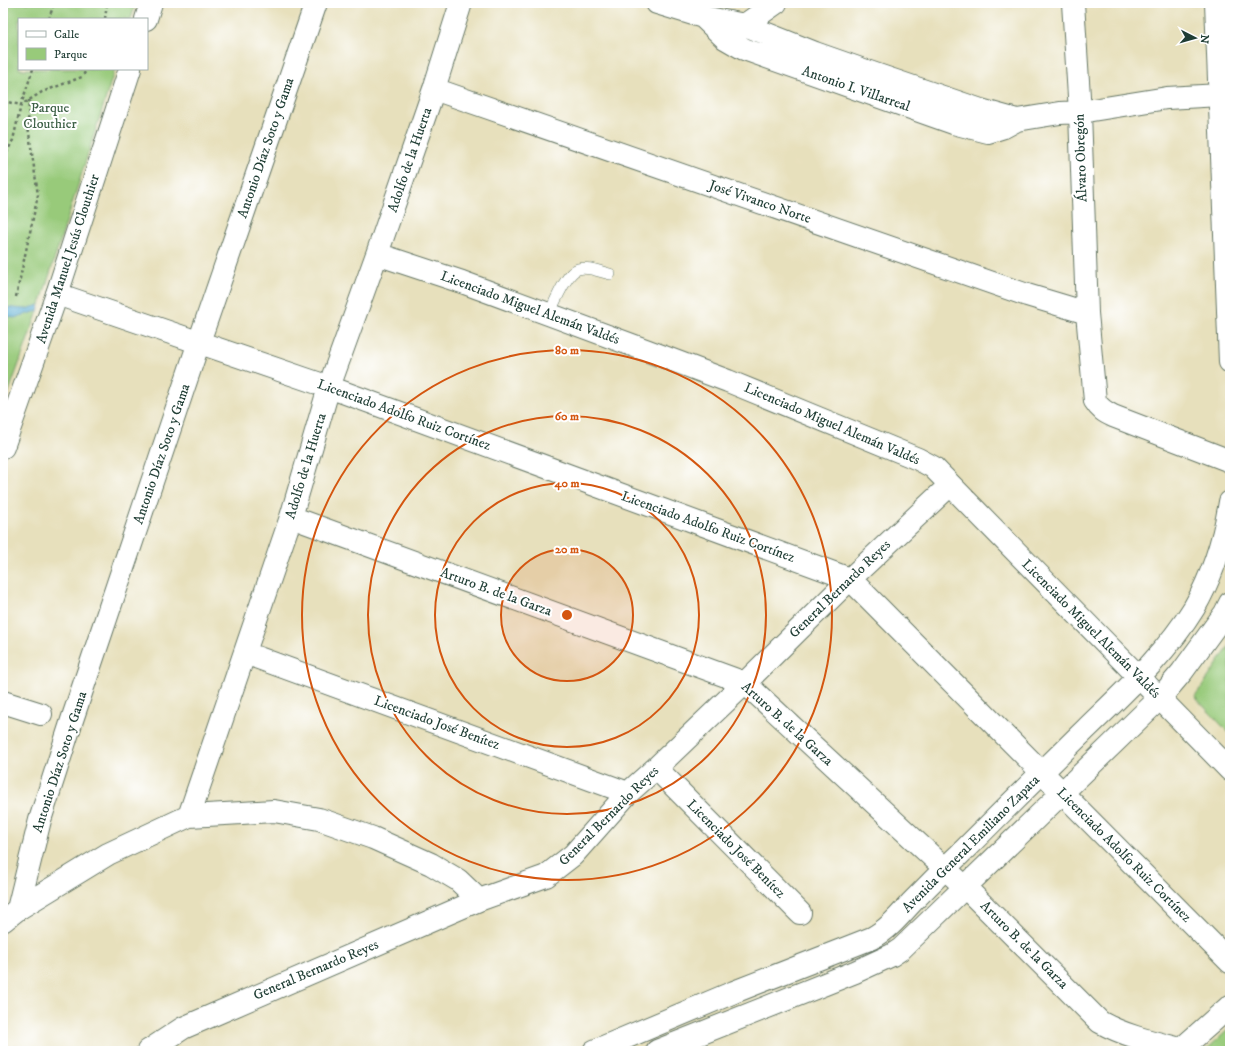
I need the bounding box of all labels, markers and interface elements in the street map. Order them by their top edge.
legend [18,18,148,70]
north arrow [1175,18,1215,58]
text: Calle [54,27,79,42]
text: N [1197,34,1211,44]
text: Parque [54,47,87,62]
street label: Antonio I. Villarreal [799,62,913,116]
street label: Antonio Díaz Soto y Gama [233,75,299,221]
park label: Parque Clouthier [23,99,78,133]
street label: Adolfo de la Huerta [384,105,436,215]
street label: Álvaro Obregón [1070,113,1092,203]
street label: Avenida Manuel Jesús Clouthier [32,171,104,346]
street label: José Vivanco Norte [705,175,814,228]
street label: Licenciado Miguel Alemán Valdés [438,267,622,349]
text: 80 m [555,343,579,358]
street label: Licenciado Adolfo Ruiz Cortínez [315,375,493,455]
street label: Licenciado Miguel Alemán Valdés [741,379,923,469]
street label: Antonio Díaz Soto y Gama [129,381,195,527]
text: 60 m [555,409,579,424]
street label: Adolfo de la Huerta [281,411,331,521]
text: 40 m [554,476,579,491]
street label: Licenciado Adolfo Ruiz Cortínez [619,487,797,567]
street label: General Bernardo Reyes [785,536,895,642]
text: 20 m [555,542,579,557]
street label: Licenciado Miguel Alemán Valdés [1018,556,1165,703]
street label: Arturo B. de la Garza [438,563,554,621]
centre of rings [560,608,574,622]
street label: Arturo B. de la Garza [737,678,837,770]
street label: Antonio Díaz Soto y Gama [29,689,91,835]
street label: Licenciado José Benítez [372,692,502,754]
street label: General Bernardo Reyes [555,762,663,870]
street label: Avenida General Emiliano Zapata [898,771,1044,917]
street label: Licenciado Adolfo Ruiz Cortínez [1053,784,1195,926]
street label: Licenciado José Benítez [683,796,789,902]
street label: Arturo B. de la Garza [976,897,1072,993]
street label: General Bernardo Reyes [251,935,382,1005]

